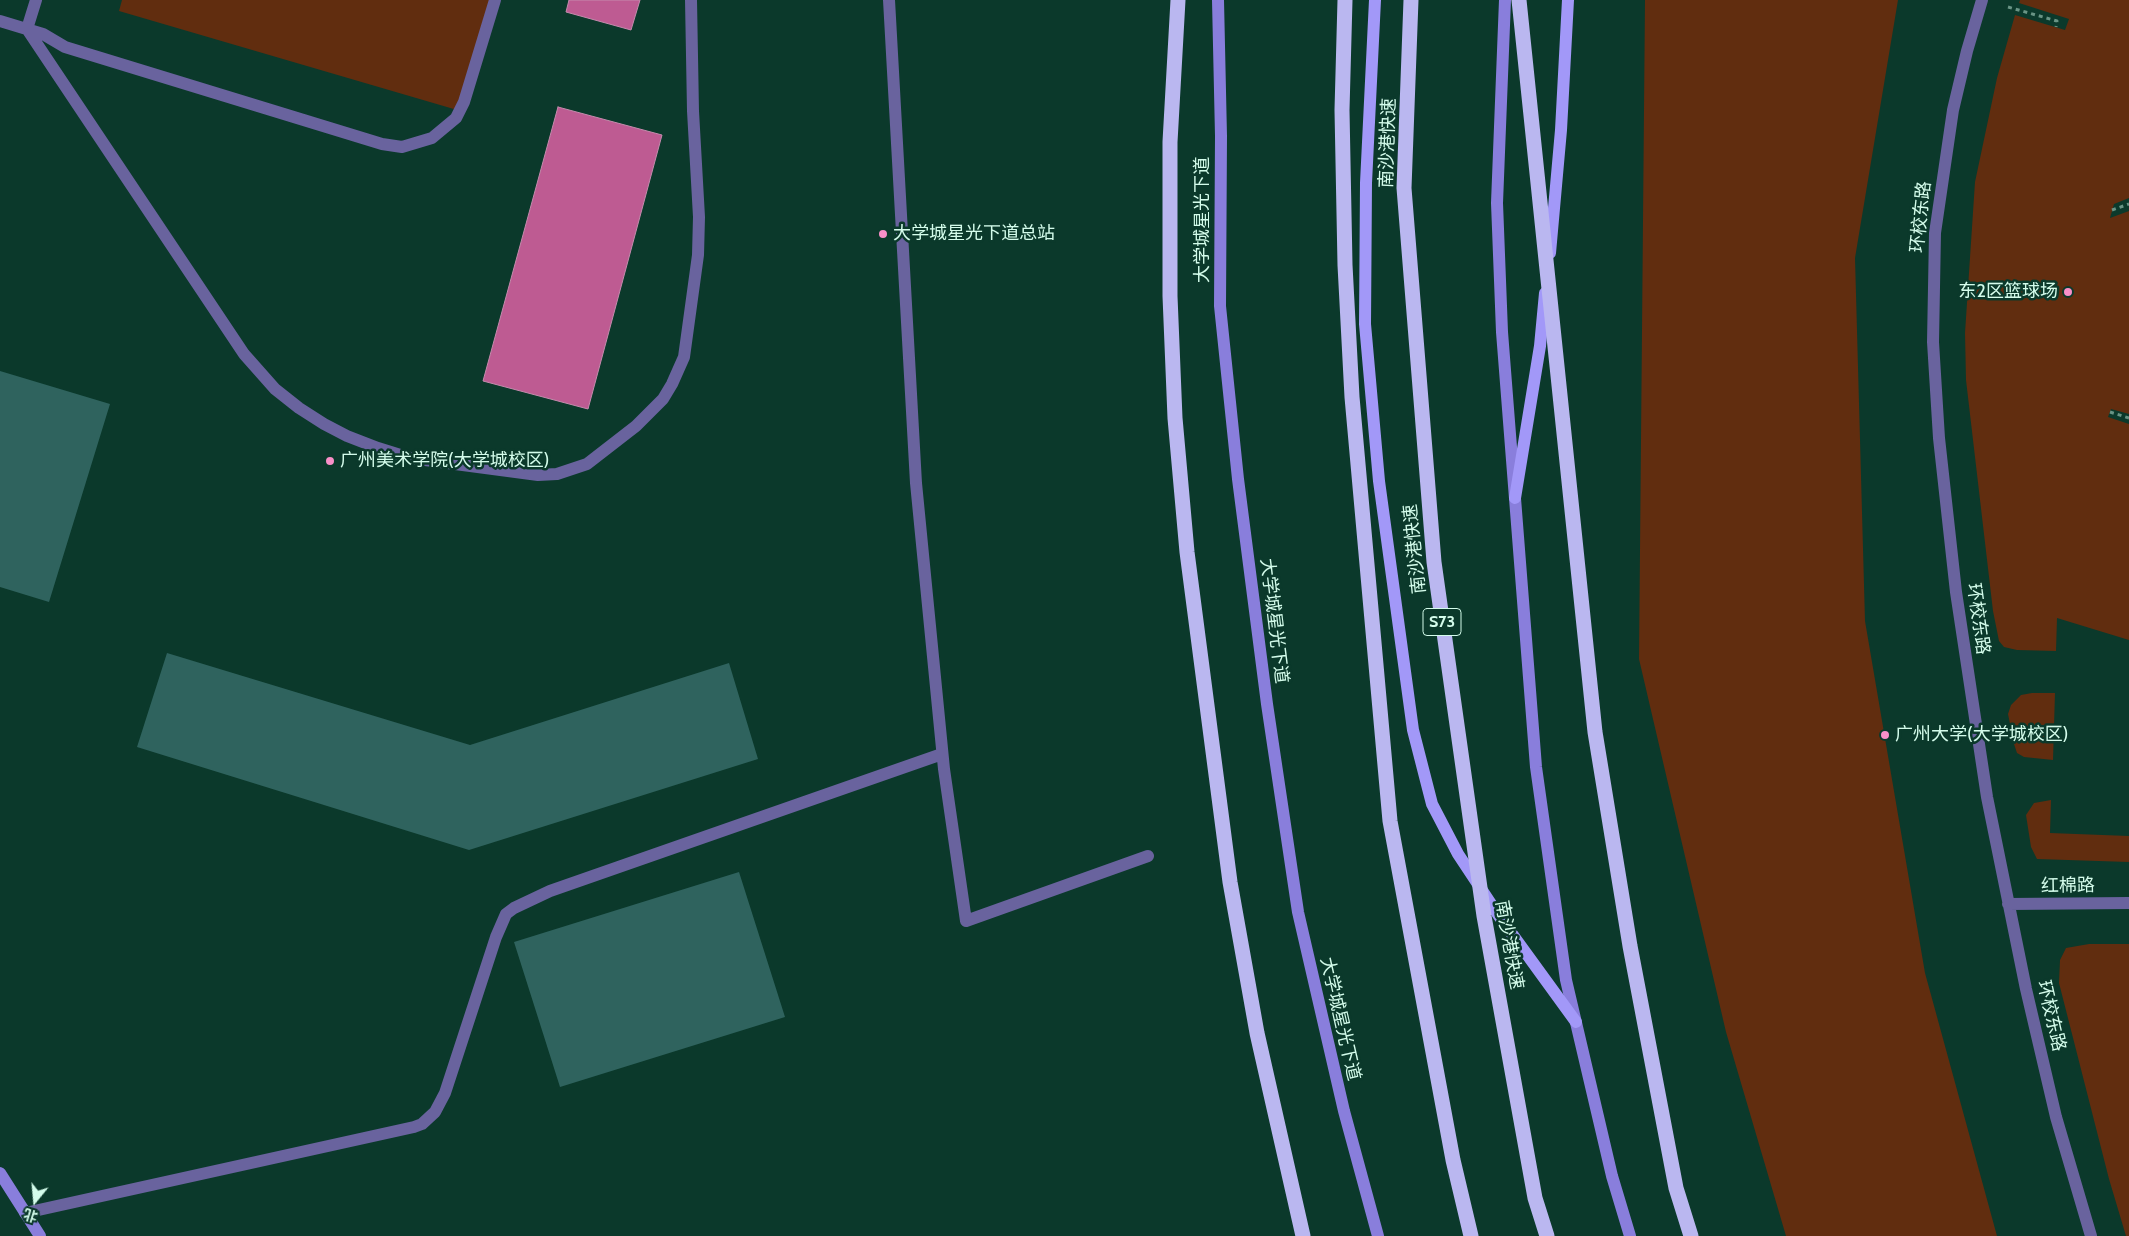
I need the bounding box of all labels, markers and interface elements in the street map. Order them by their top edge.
street label: 南沙港快速 [1376,98,1400,188]
street label: 大学城星光下道 [1192,157,1214,283]
street label: 环校东路 [1906,180,1936,254]
place label: 大学城星光下道总站 [893,223,1055,245]
marker: 大学城星光下道总站 [877,228,889,240]
place label: 东2区篮球场 [1959,281,2058,303]
marker: 东2区篮球场 [2062,286,2074,298]
place label: 广州美术学院(大学城校区) [340,450,549,472]
marker: 广州美术学院(大学城校区) [324,455,336,467]
street label: 南沙港快速 [1400,503,1430,595]
street label: 大学城星光下道 [1256,557,1292,685]
street label: 环校东路 [1962,582,1994,656]
road number: S73 [1423,608,1461,636]
place label: 广州大学(大学城校区) [1895,724,2068,746]
marker: 广州大学(大学城校区) [1879,729,1891,741]
street label: 红棉路 [2041,875,2095,897]
street label: 南沙港快速 [1491,899,1527,991]
street label: 大学城星光下道 [1315,955,1365,1083]
street label: 环校东路 [2032,978,2070,1054]
north arrow [10,1176,60,1226]
text: 北 [21,1205,40,1226]

